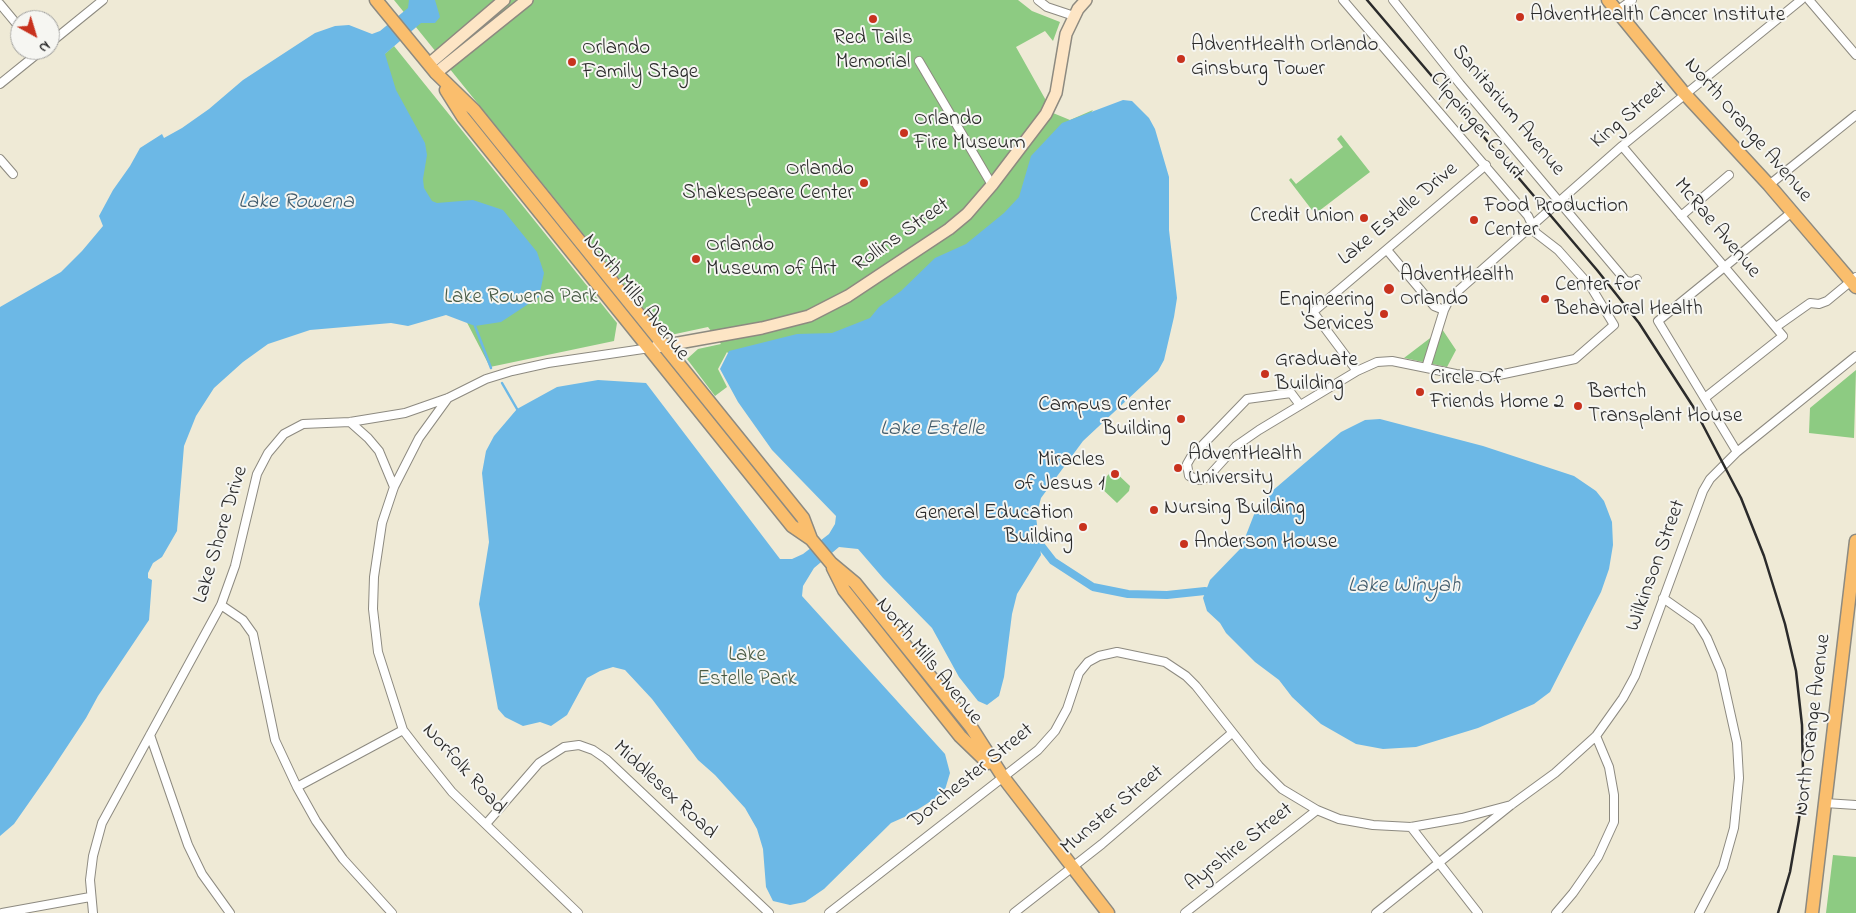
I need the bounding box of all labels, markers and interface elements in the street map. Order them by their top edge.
place label: AdventHealth Cancer Institute [1530,4,1785,30]
north arrow [10,10,60,60]
marker: AdventHealth Cancer Institute [1514,11,1526,23]
marker: Red Tails Memorial [867,13,879,25]
place label: Red Tails Memorial [833,27,913,77]
place label: AdventHealth Orlando Ginsburg Tower [1191,34,1378,84]
text: N [34,35,54,57]
place label: Orlando Family Stage [582,37,698,87]
street label: Sanitarium Avenue [1445,40,1569,182]
marker: AdventHealth Orlando Ginsburg Tower [1175,53,1187,65]
street label: North Orange Avenue [1678,54,1816,208]
marker: Orlando Family Stage [566,56,578,68]
street label: Clippinger Court [1423,67,1529,187]
street label: King Street [1587,77,1673,155]
place label: Orlando Fire Museum [914,108,1026,158]
marker: Orlando Fire Museum [898,127,910,139]
place label: Orlando Shakespeare Center [682,158,854,208]
street label: Lake Estelle Drive [1334,158,1464,272]
street label: McRae Avenue [1667,174,1765,284]
marker: Orlando Shakespeare Center [858,177,870,189]
water label: Lake Rowena [238,190,354,216]
street label: Rollins Street [849,194,955,278]
place label: Food Production Center [1484,195,1628,245]
place label: Credit Union [1250,205,1354,231]
marker: Credit Union [1358,212,1370,224]
marker: Food Production Center [1468,214,1480,226]
street label: North Mills Avenue [576,229,694,367]
place label: Orlando Museum of Art [706,234,837,284]
marker: Orlando Museum of Art [690,253,702,265]
place label: AdventHealth Orlando [1400,264,1514,314]
place label: Center for Behavioral Health [1555,274,1703,324]
marker: AdventHealth Orlando [1382,282,1396,296]
park label: Lake Rowena Park [444,286,598,312]
place label: Engineering Services [1278,289,1374,339]
marker: Center for Behavioral Health [1539,293,1551,305]
marker: Engineering Services [1378,308,1390,320]
place label: Graduate Building [1275,349,1358,399]
place label: Circle Of Friends Home 2 [1430,367,1564,417]
marker: Graduate Building [1259,368,1271,380]
place label: Bartch Transplant House [1588,381,1742,431]
marker: Circle Of Friends Home 2 [1414,386,1426,398]
place label: Campus Center Building [1038,394,1171,444]
marker: Bartch Transplant House [1572,400,1584,412]
marker: Campus Center Building [1175,413,1187,425]
water label: Lake Estelle [880,417,984,443]
place label: AdventHealth University [1188,443,1302,493]
place label: Miracles of Jesus 1 [1014,449,1105,499]
marker: AdventHealth University [1172,462,1184,474]
street label: Lake Shore Drive [189,463,255,607]
marker: Miracles of Jesus 1 [1109,468,1121,480]
place label: Nursing Building [1164,497,1305,523]
street label: Wilkinson Street [1622,497,1692,635]
place label: General Education Building [915,502,1073,552]
marker: Nursing Building [1148,504,1160,516]
marker: General Education Building [1077,521,1089,533]
place label: Anderson House [1194,531,1337,557]
marker: Anderson House [1178,538,1190,550]
water label: Lake Winyah [1348,574,1460,600]
street label: North Mills Avenue [869,593,987,731]
street label: North Orange Avenue [1790,633,1838,817]
park label: Lake Estelle Park [697,644,797,694]
street label: Norfolk Road [415,719,511,821]
street label: Dorchester Street [904,719,1040,835]
street label: Middlesex Road [607,736,721,846]
street label: Munster Street [1056,761,1170,861]
street label: Ayrshire Street [1181,798,1299,898]

